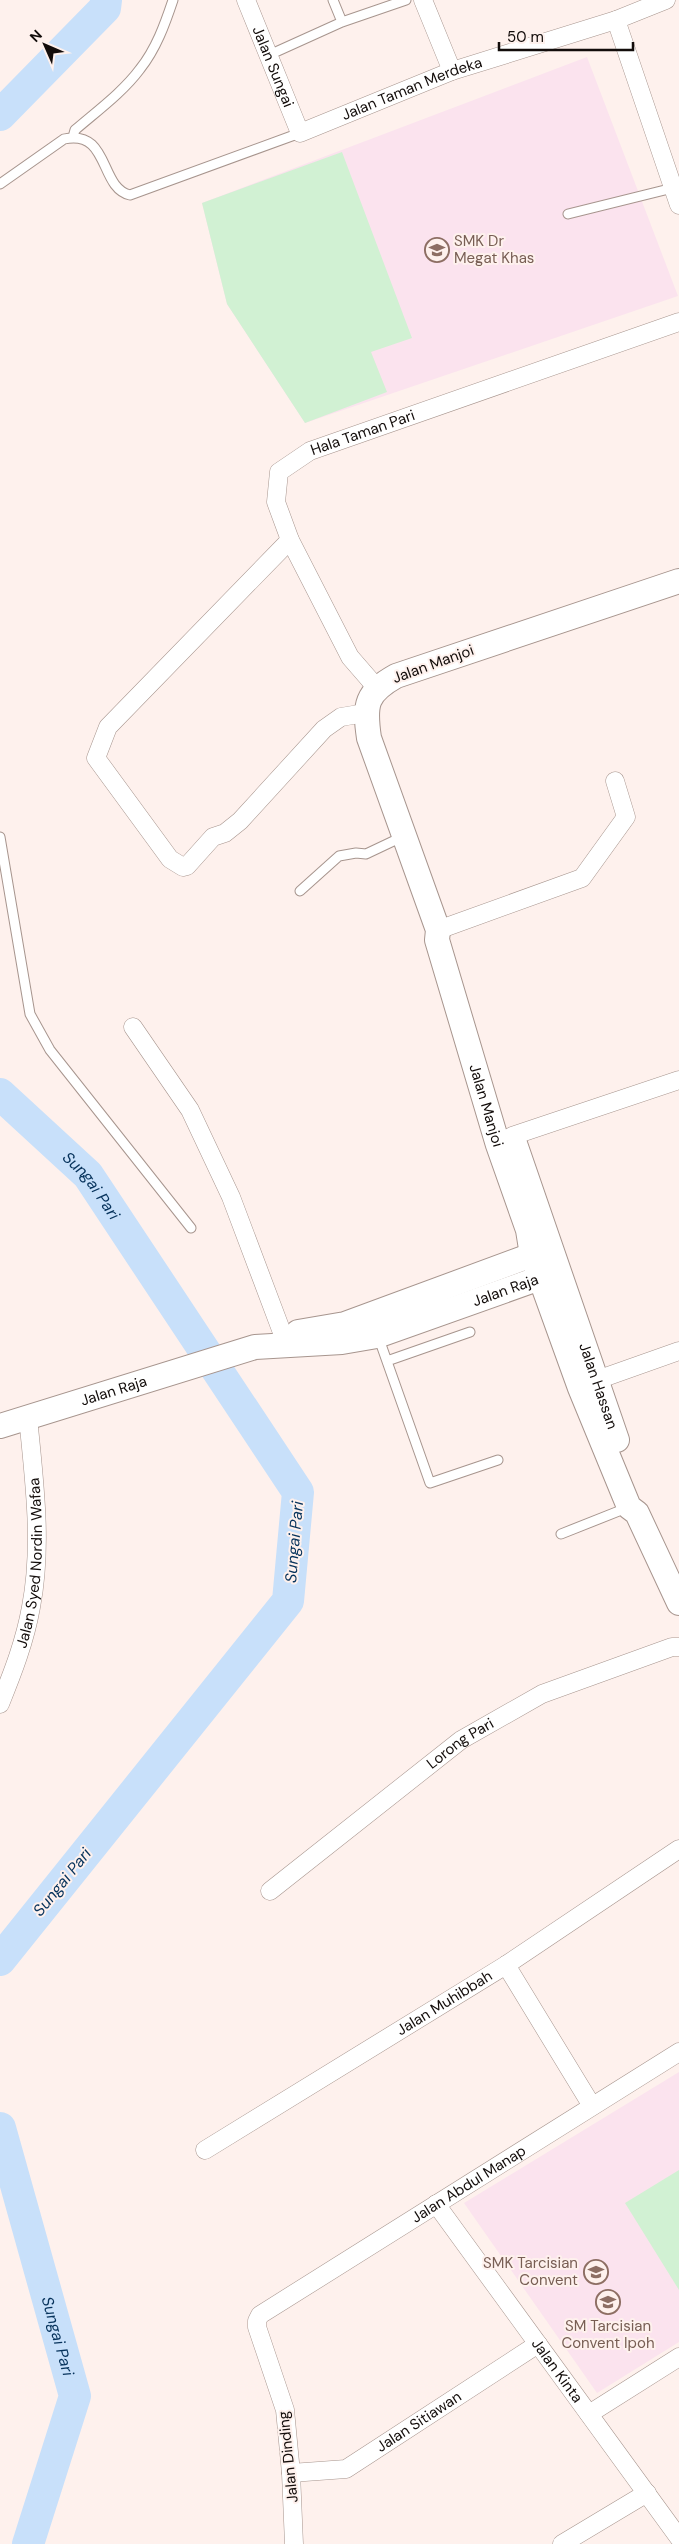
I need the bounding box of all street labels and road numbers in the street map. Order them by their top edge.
street label: Jalan Sungai [248,23,299,110]
street label: Jalan Taman Merdeka [339,52,485,125]
street label: Hala Taman Pari [308,405,417,460]
street label: Jalan Manjoi [389,640,477,688]
street label: Jalan Manjoi [464,1062,508,1149]
street label: Jalan Raja [470,1269,541,1311]
street label: Jalan Hassan [574,1340,622,1432]
street label: Jalan Raja [78,1371,149,1410]
street label: Jalan Syed Nordin Wafaa [11,1477,47,1650]
street label: Lorong Pari [423,1713,497,1773]
street label: Jalan Muhibbah [393,1966,496,2040]
street label: Jalan Abdul Manap [408,2141,530,2227]
street label: Jalan Kinta [527,2334,587,2407]
street label: Jalan Sitiawan [372,2387,465,2457]
street label: Jalan Dinding [273,2410,303,2504]

